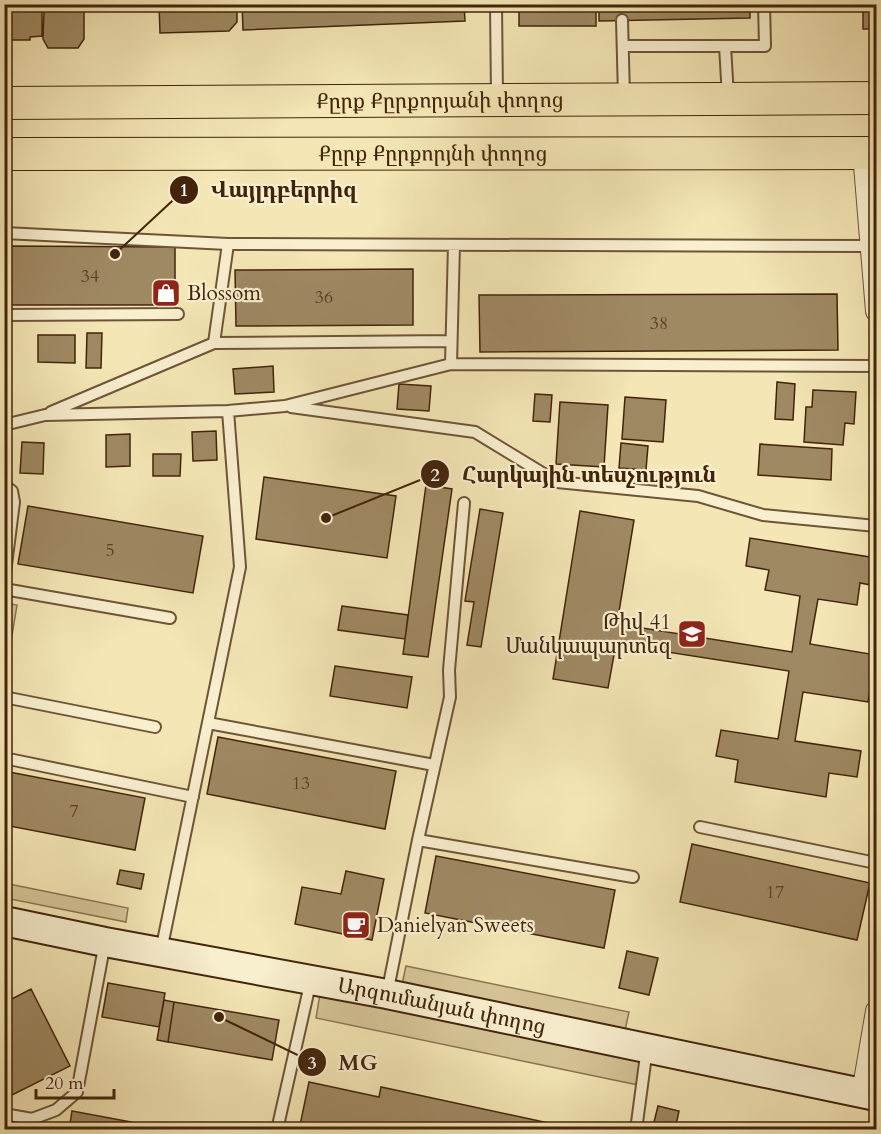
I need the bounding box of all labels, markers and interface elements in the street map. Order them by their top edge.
street label: Քըրք Քըրքորյանի փողոց [316,86,564,116]
street label: Քըրք Քըրքորյնի փողոց [319,139,547,169]
callout: Վայլդբերրիզ [169,170,369,210]
text: Վայլդբերրիզ [211,175,358,205]
text: 1 [179,178,189,203]
house number: 34 [81,264,99,289]
shop icon: Blossom [150,277,182,309]
place label: Blossom [187,279,261,308]
house number: 36 [315,285,333,310]
house number: 38 [650,311,668,336]
callout: Հարկային տեսչություն [420,454,728,494]
text: Հարկային տեսչություն [462,460,716,490]
text: 2 [430,463,440,488]
house number: 5 [105,538,115,563]
place label: Թիվ 41 Մանկապարտեզ [506,608,671,661]
school or university icon: Թիվ 41 Մանկապարտեզ [676,618,708,650]
house number: 13 [292,771,310,796]
house number: 7 [69,799,79,824]
house number: 17 [766,880,784,905]
cafe icon: Danielyan Sweets [340,909,372,941]
place label: Danielyan Sweets [377,911,534,940]
street label: Արզումանյան փողոց [335,971,548,1042]
callout: MG [297,1042,390,1082]
text: MG [338,1048,378,1078]
text: 3 [307,1051,317,1076]
scale bar [36,1062,114,1100]
text: 20 m [45,1071,84,1096]

